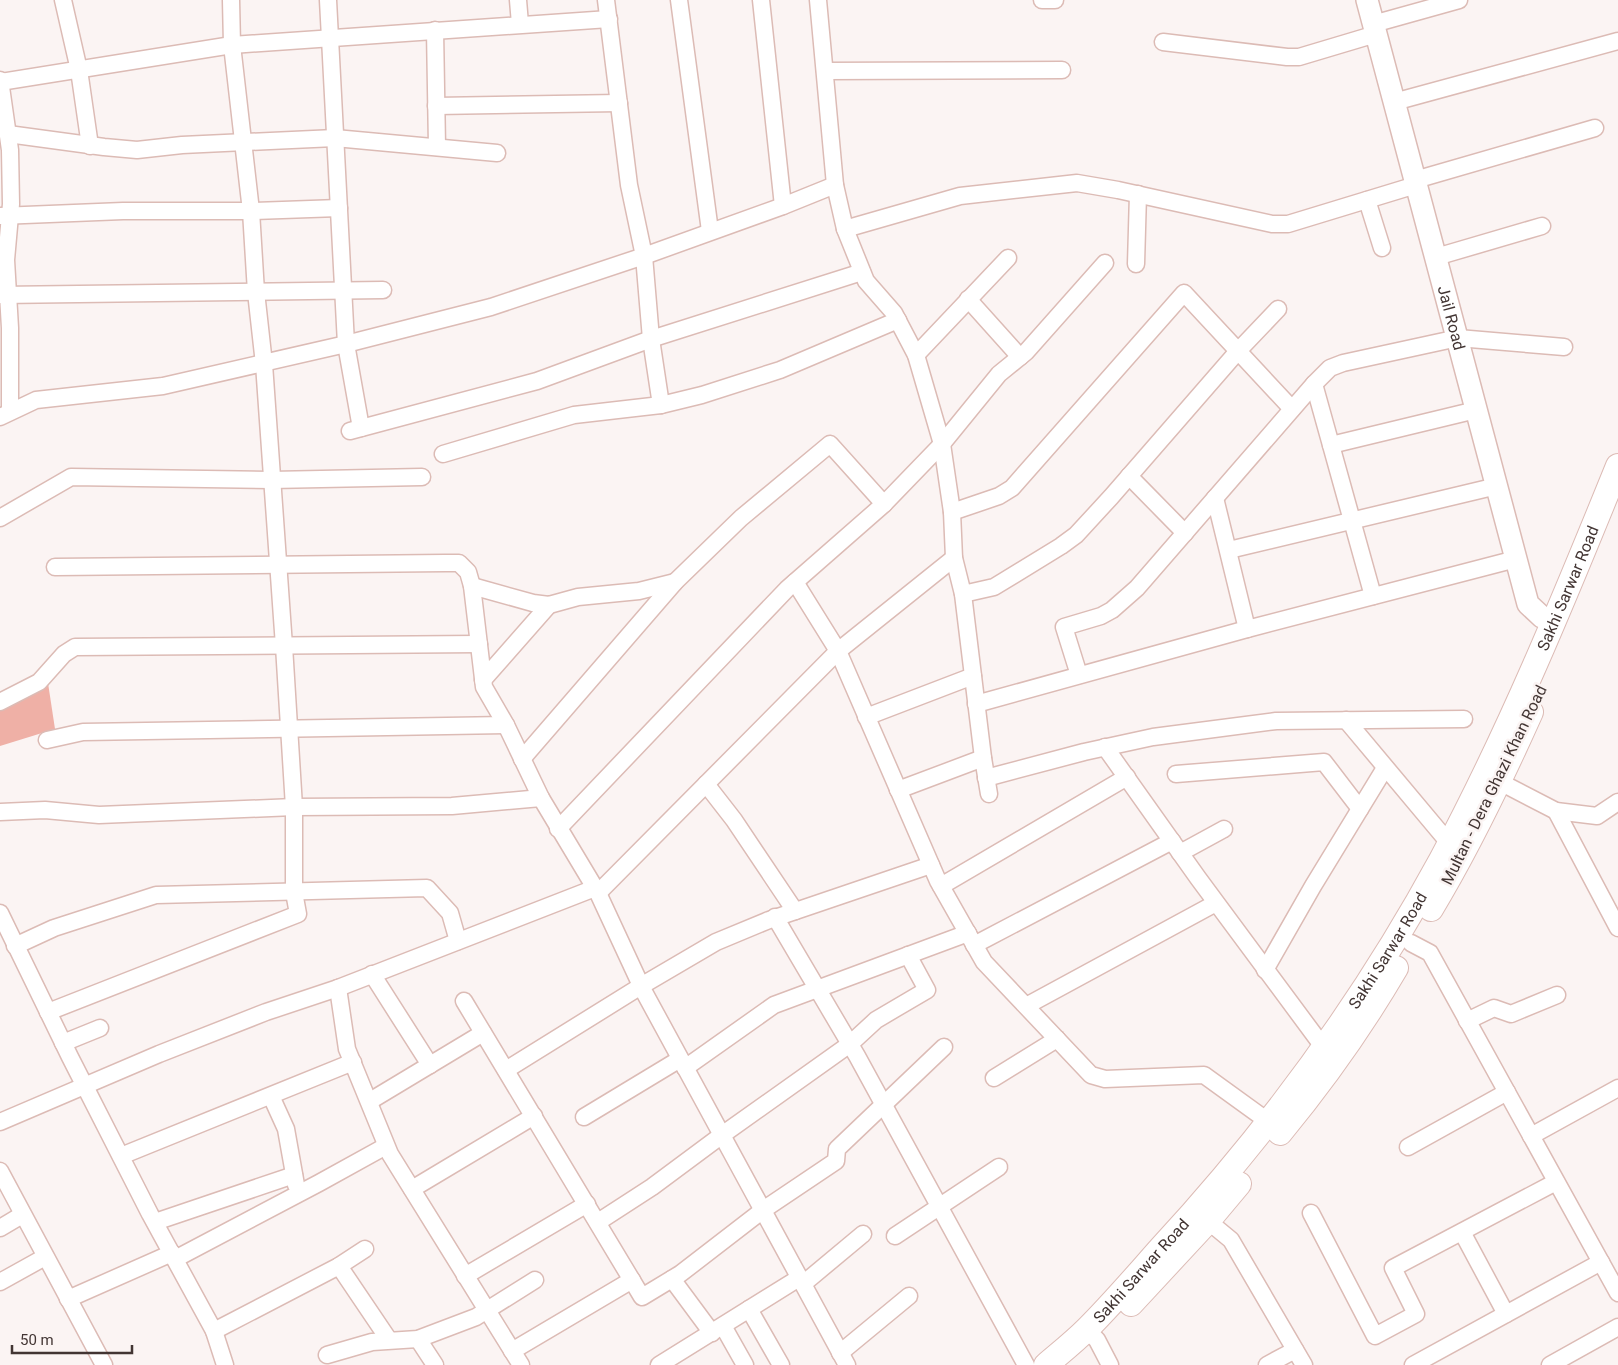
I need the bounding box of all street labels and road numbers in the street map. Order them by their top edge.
street label: Jail Road [1434,284,1469,352]
street label: Sakhi Sarwar Road [1533,523,1602,653]
street label: Multan - Dera Ghazi Khan Road [1437,682,1551,888]
street label: Sakhi Sarwar Road [1344,889,1431,1012]
street label: Sakhi Sarwar Road [1089,1215,1193,1327]

